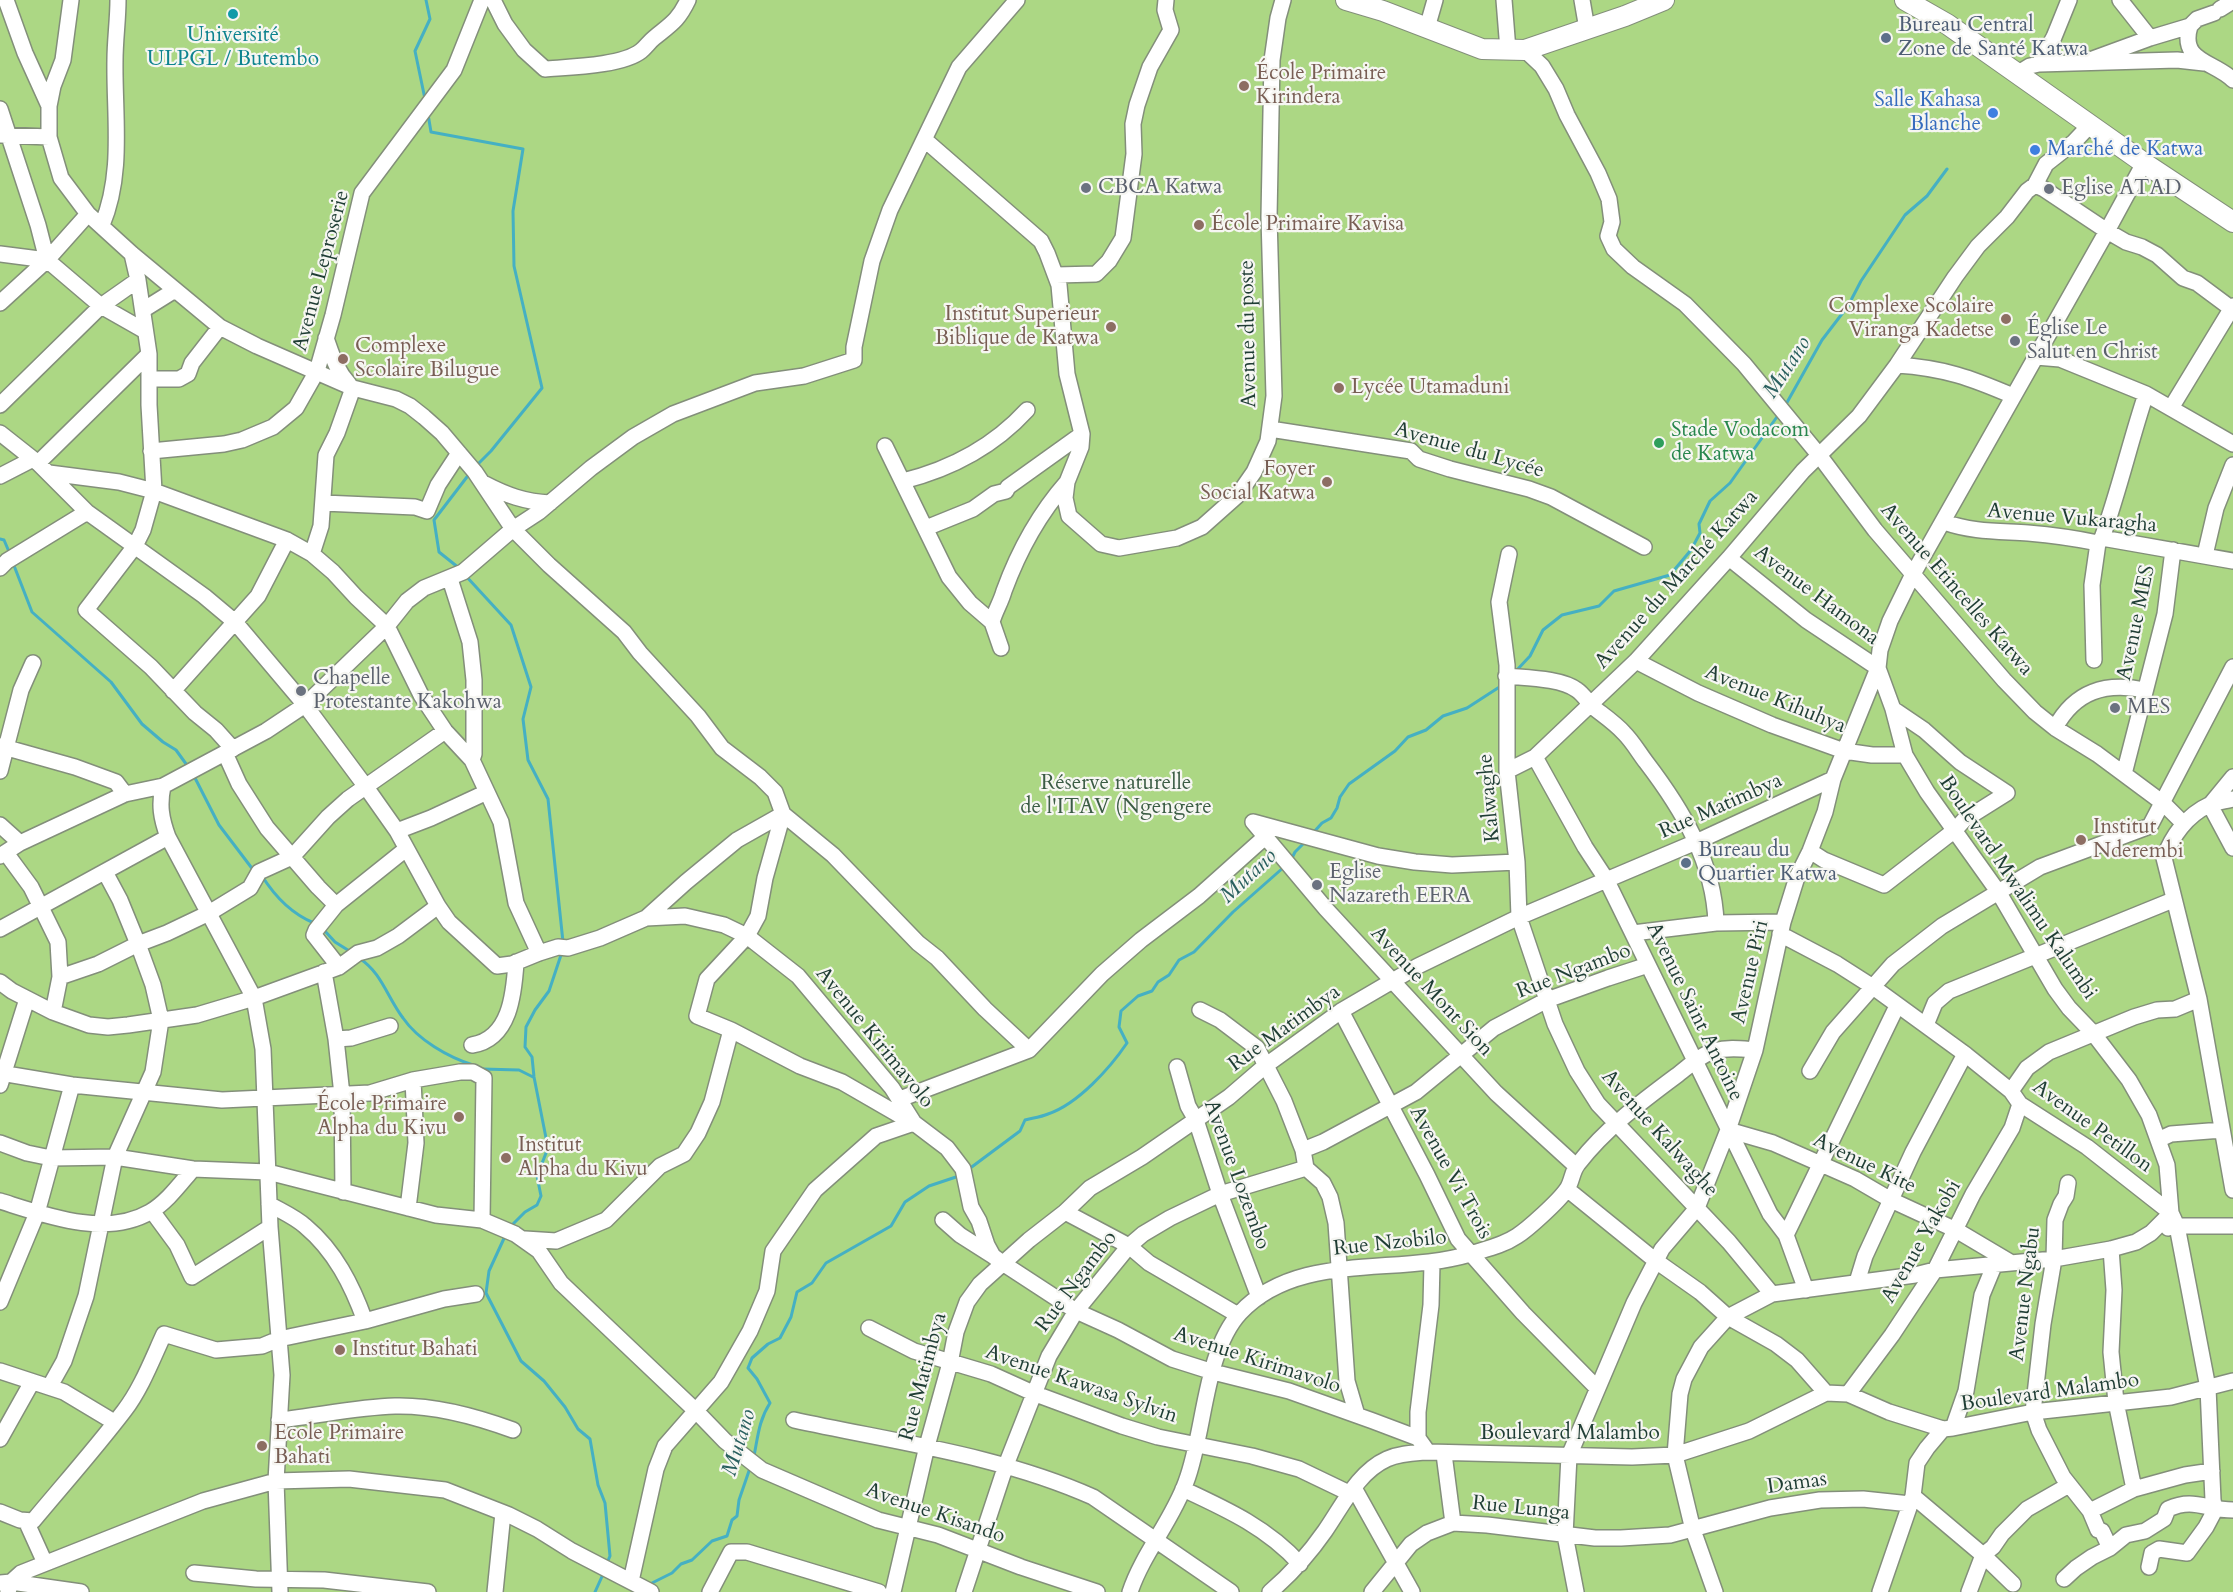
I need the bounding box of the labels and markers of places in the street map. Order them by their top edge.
marker: Université ULPGL / Butembo [226,7,240,21]
place label: Bureau Central Zone de Santé Katwa [1898,13,2088,63]
place label: Université ULPGL / Butembo [147,23,319,73]
marker: Bureau Central Zone de Santé Katwa [1879,31,1893,45]
place label: École Primaire Kirindera [1256,61,1386,111]
marker: École Primaire Kirindera [1237,79,1251,93]
place label: Salle Kahasa Blanche [1874,88,1981,138]
marker: Salle Kahasa Blanche [1986,106,2000,120]
place label: Marché de Katwa [2047,137,2203,163]
marker: Marché de Katwa [2028,143,2042,157]
place label: CBCA Katwa [1098,175,1222,201]
place label: Eglise ATAD [2061,176,2182,202]
marker: CBCA Katwa [1079,181,1093,195]
marker: Eglise ATAD [2042,182,2056,196]
place label: École Primaire Kavisa [1211,212,1404,238]
marker: École Primaire Kavisa [1192,218,1206,232]
place label: Complexe Scolaire Viranga Kadetse [1828,294,1994,344]
place label: Institut Superieur Biblique de Katwa [935,302,1099,352]
marker: Complexe Scolaire Viranga Kadetse [1999,312,2013,326]
place label: Église Le Salut en Christ [2027,316,2158,366]
marker: Institut Superieur Biblique de Katwa [1104,320,1118,334]
place label: Complexe Scolaire Bilugue [355,334,499,384]
marker: Église Le Salut en Christ [2008,334,2022,348]
marker: Complexe Scolaire Bilugue [336,352,350,366]
place label: Lycée Utamaduni [1351,375,1509,401]
marker: Lycée Utamaduni [1332,381,1346,395]
place label: Stade Vodacom de Katwa [1671,418,1809,468]
marker: Stade Vodacom de Katwa [1652,436,1666,450]
place label: Foyer Social Katwa [1200,457,1315,507]
marker: Foyer Social Katwa [1320,475,1334,489]
place label: Chapelle Protestante Kakohwa [313,666,502,716]
marker: Chapelle Protestante Kakohwa [294,684,308,698]
place label: MES [2127,695,2170,721]
marker: MES [2108,701,2122,715]
place label: Institut Nderembi [2093,815,2184,865]
marker: Institut Nderembi [2074,833,2088,847]
place label: Bureau du Quartier Katwa [1698,838,1837,888]
marker: Bureau du Quartier Katwa [1679,856,1693,870]
place label: Eglise Nazareth EERA [1329,860,1471,910]
marker: Eglise Nazareth EERA [1310,878,1324,892]
place label: École Primaire Alpha du Kivu [317,1092,447,1142]
marker: École Primaire Alpha du Kivu [452,1110,466,1124]
place label: Institut Alpha du Kivu [518,1133,648,1183]
marker: Institut Alpha du Kivu [499,1151,513,1165]
place label: Institut Bahati [352,1337,478,1363]
marker: Institut Bahati [333,1343,347,1357]
place label: Ecole Primaire Bahati [274,1421,404,1471]
marker: Ecole Primaire Bahati [255,1439,269,1453]

